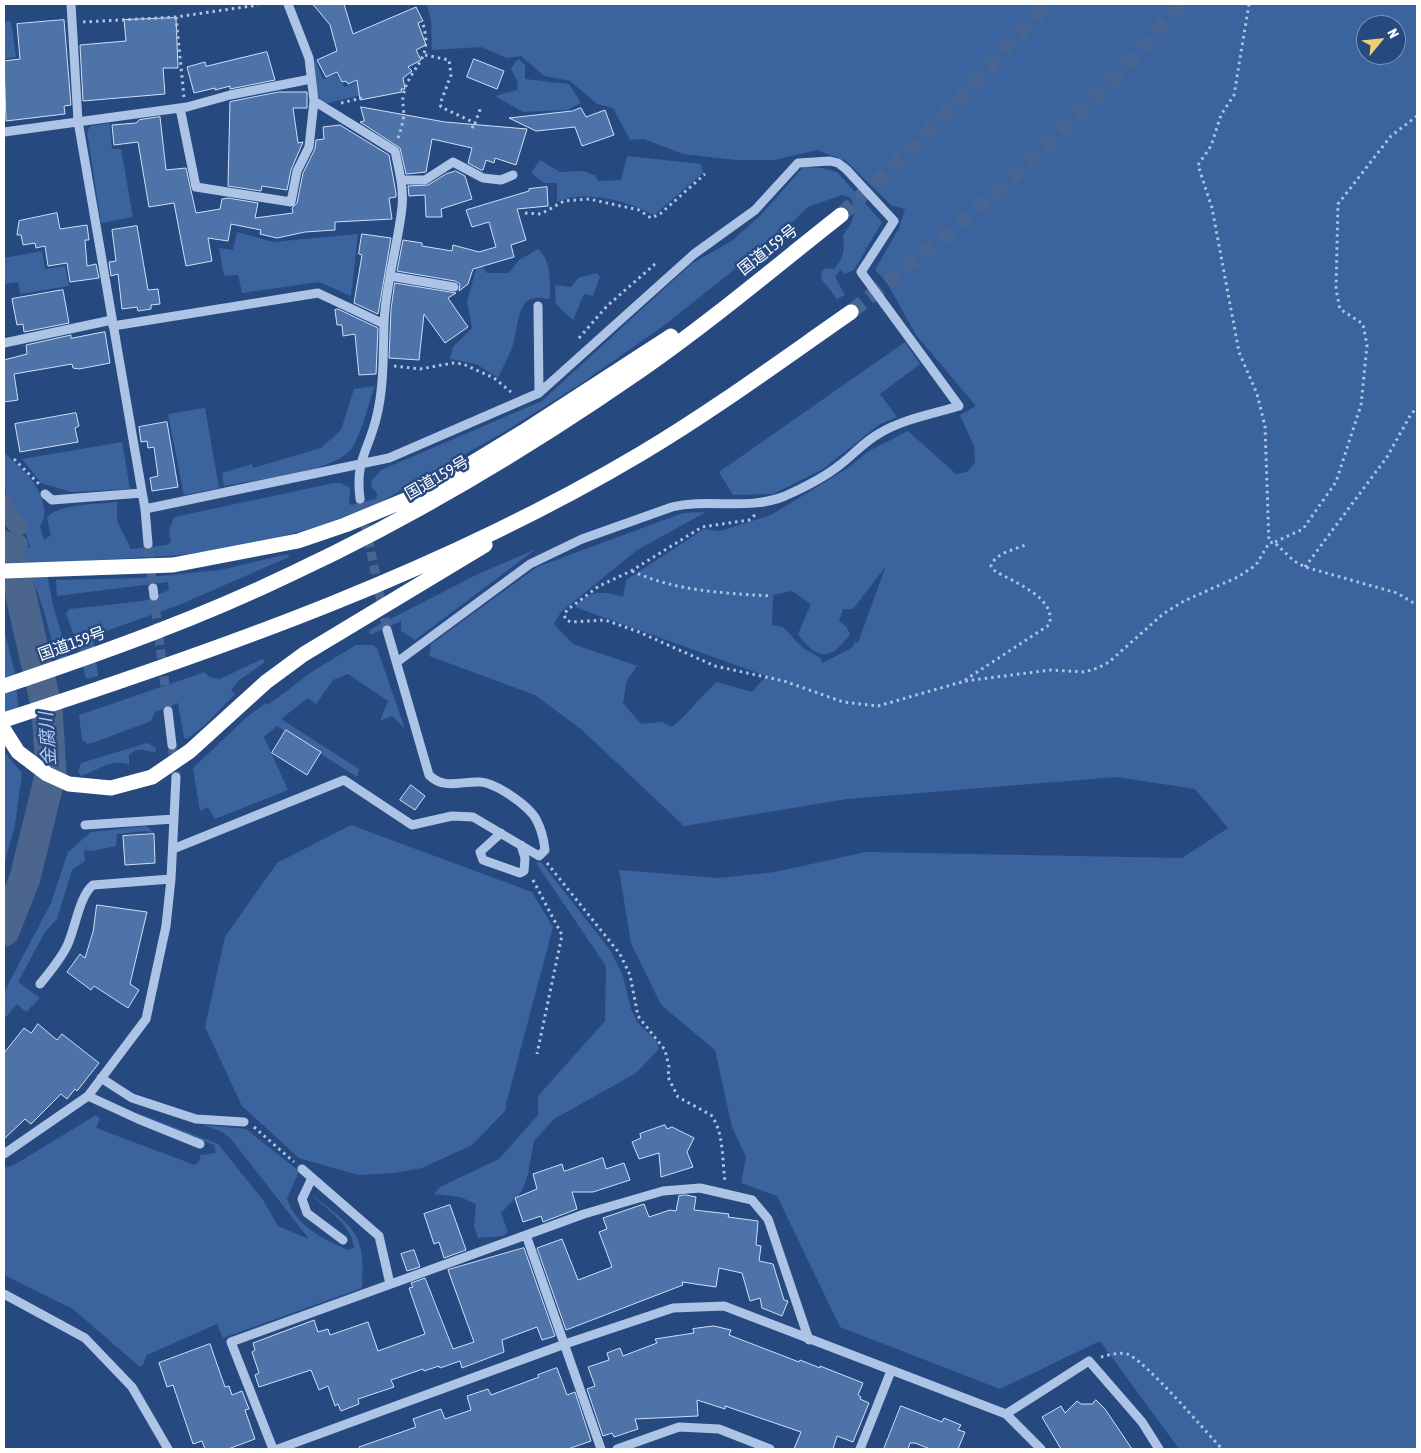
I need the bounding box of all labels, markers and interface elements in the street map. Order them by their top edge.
north arrow [1356,15,1406,65]
text: N [1384,26,1402,41]
street label: 国道159号 [734,221,802,279]
street label: 国道159号 [402,452,472,504]
street label: 国道159号 [36,623,108,665]
water label: 金腐川 [35,711,61,767]

